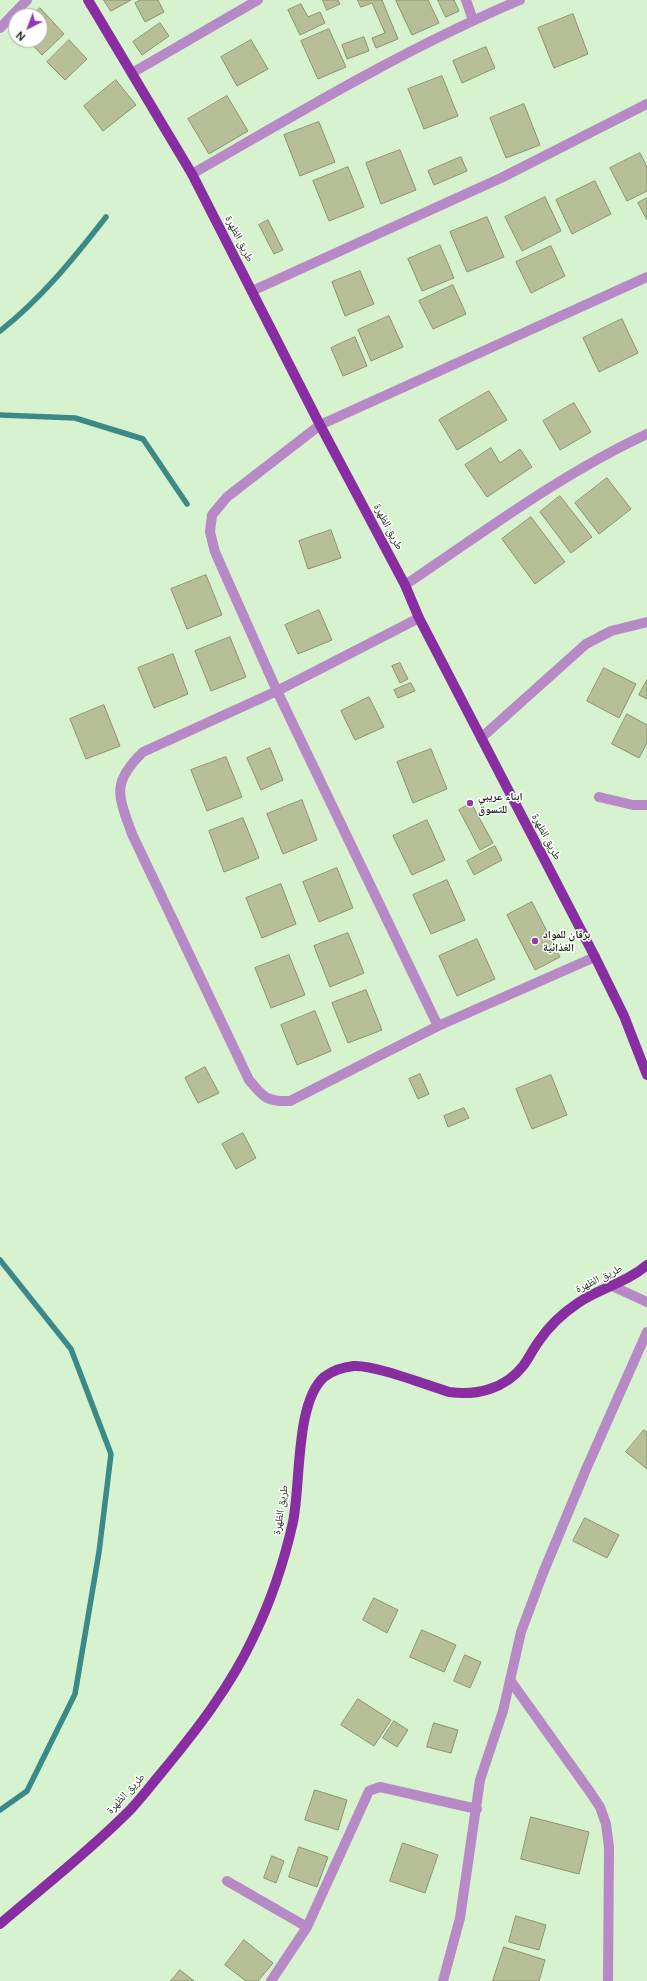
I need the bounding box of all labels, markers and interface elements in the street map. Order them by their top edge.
north arrow [8,8,48,48]
text: N [13,28,28,44]
street label: طريق الظهرة [222,214,256,264]
street label: طريق الظهرة [370,502,406,552]
place label: ابناء عريبي للتسوق [478,790,523,816]
marker: ابناء عريبي للتسوق [465,798,475,808]
street label: طريق الظهرة [528,812,564,862]
place label: برقان للمواد الغذائية [543,928,590,954]
marker: برقان للمواد الغذائية [530,936,540,946]
street label: طريق الظهرة [573,1262,625,1296]
street label: طريق الظهرة [271,1484,291,1536]
street label: طريق الظهرة [104,1771,148,1817]

